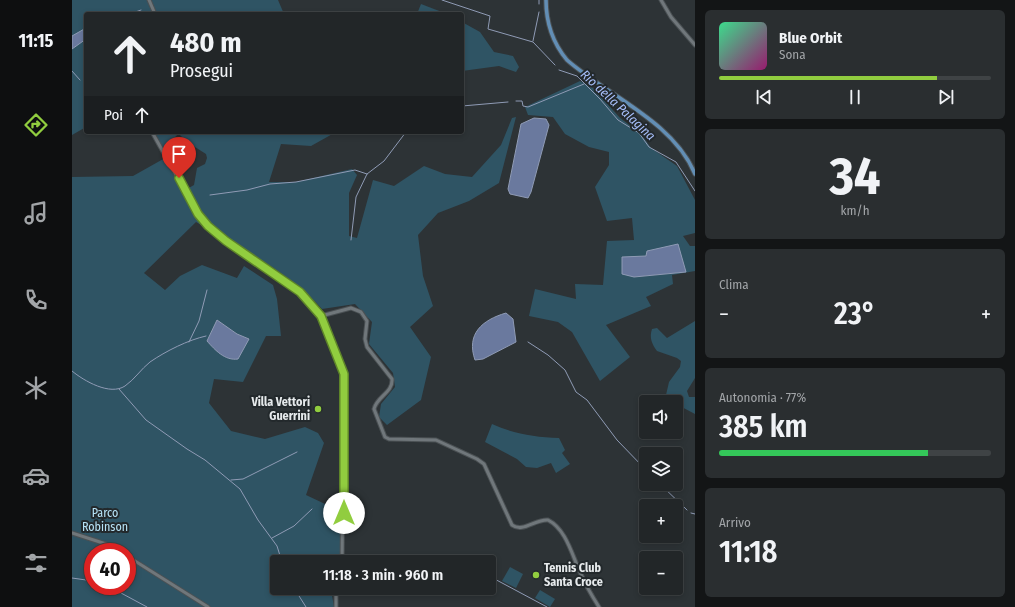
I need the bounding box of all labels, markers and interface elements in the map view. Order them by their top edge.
text: 480 m [170,26,242,59]
icon: ahead [104,28,156,80]
text: Blue Orbit [779,29,842,47]
text: 11:15 [19,30,53,52]
text: Sona [779,47,806,62]
text: Prosegui [170,60,233,82]
water label: Rio della Palagina [578,67,659,144]
icon: previous [753,86,775,108]
icon: pause [844,86,866,108]
icon: next [935,86,957,108]
icon: ahead [131,104,153,126]
text: Poi [104,106,123,124]
icon: directions [22,111,50,139]
pin [162,137,196,178]
icon: arrive [168,143,190,165]
text: 34 [829,145,881,208]
icon: music [22,199,50,227]
text: km/h [841,203,870,218]
text: Clima [719,277,749,292]
icon: phone [22,286,50,314]
text: 23° [834,296,876,332]
text: − [719,301,729,328]
text: + [981,301,991,328]
icon: climate [22,374,50,402]
text: Autonomia · 77% [719,390,806,405]
place label: Villa Vettori Guerrini [250,395,310,423]
map controls [639,395,683,595]
button: sound [639,395,683,439]
marker: Villa Vettori Guerrini [313,404,323,414]
text: 385 km [719,409,808,445]
button: layers [639,447,683,491]
icon: car [22,462,50,490]
position arrow [323,492,365,534]
button: + [639,499,683,543]
park label: Parco Robinson [82,506,128,534]
text: Arrivo [719,515,751,530]
text: 11:18 [719,534,777,570]
speed limit sign: 40 [84,543,136,595]
icon: filters [22,549,50,577]
button: − [639,551,683,595]
place label: Tennis Club Santa Croce [544,561,603,589]
text: 11:18 · 3 min · 960 m [323,566,443,584]
marker: Tennis Club Santa Croce [531,570,541,580]

